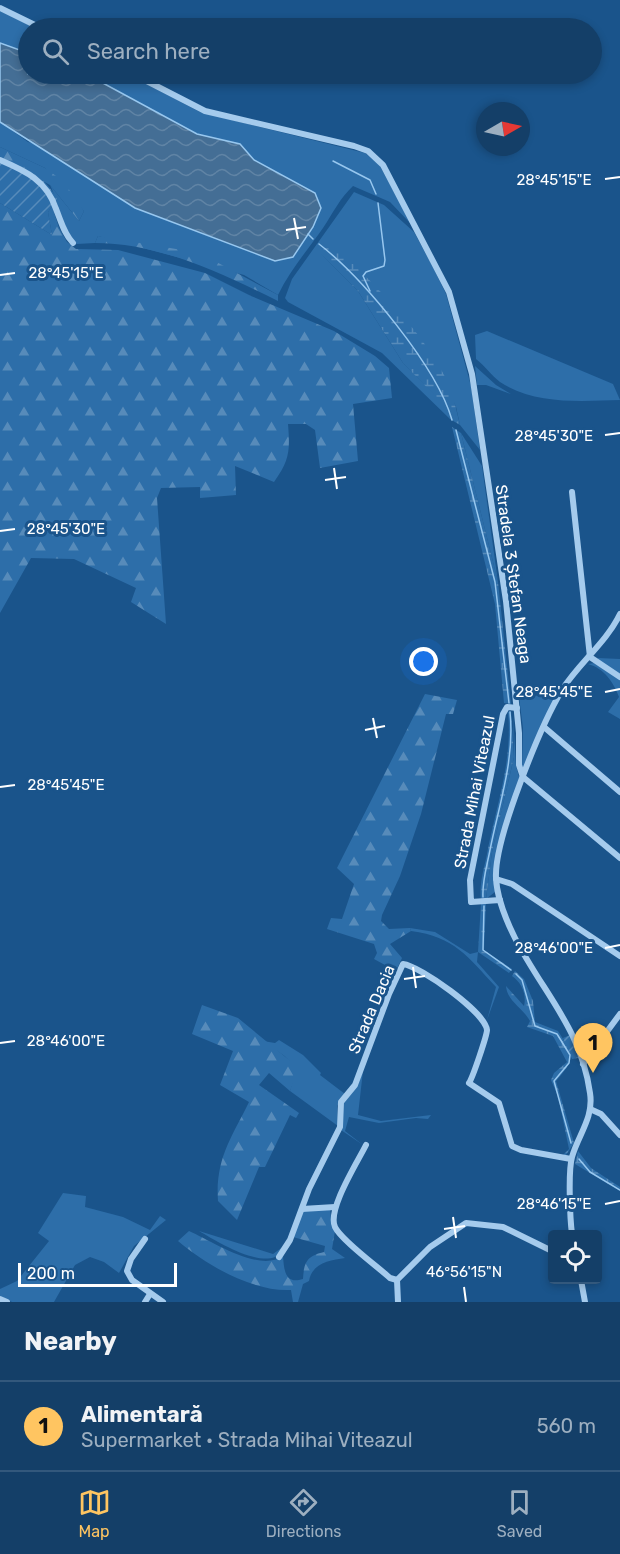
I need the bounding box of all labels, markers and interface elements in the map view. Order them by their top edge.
search box [18,18,602,84]
icon: search [39,35,72,68]
text: Search here [87,38,210,65]
north arrow [476,102,530,156]
text: 28°45'15"E [516,171,592,189]
text: 28°45'15"E [28,264,104,282]
text: 28°45'30"E [515,427,593,445]
street label: Stradela 3 Ștefan Neaga [492,483,535,665]
text: 28°45'30"E [27,520,105,538]
your location [409,647,438,676]
text: 28°45'45"E [515,683,593,701]
street label: Strada Mihai Viteazul [450,714,499,870]
text: 28°45'45"E [27,776,105,794]
text: 28°46'00"E [515,939,593,957]
street label: Strada Dacia [344,962,399,1056]
pin: 1 [574,1024,612,1073]
text: 28°46'00"E [27,1032,105,1050]
text: 28°46'15"E [517,1195,591,1213]
map controls [548,1230,602,1284]
button: locate [548,1230,602,1284]
scale bar [18,1260,177,1288]
text: 46°56'15"N [426,1263,502,1281]
text: 200 m [27,1264,75,1283]
text: Nearby [24,1326,117,1357]
text: Alimentară [81,1401,203,1428]
text: 1 [39,1414,48,1438]
text: 560 m [537,1414,596,1438]
text: Supermarket · Strada Mihai Viteazul [81,1428,413,1452]
tab: Map [78,1486,111,1541]
tab: Directions [266,1486,342,1541]
tab: Saved [497,1486,542,1541]

